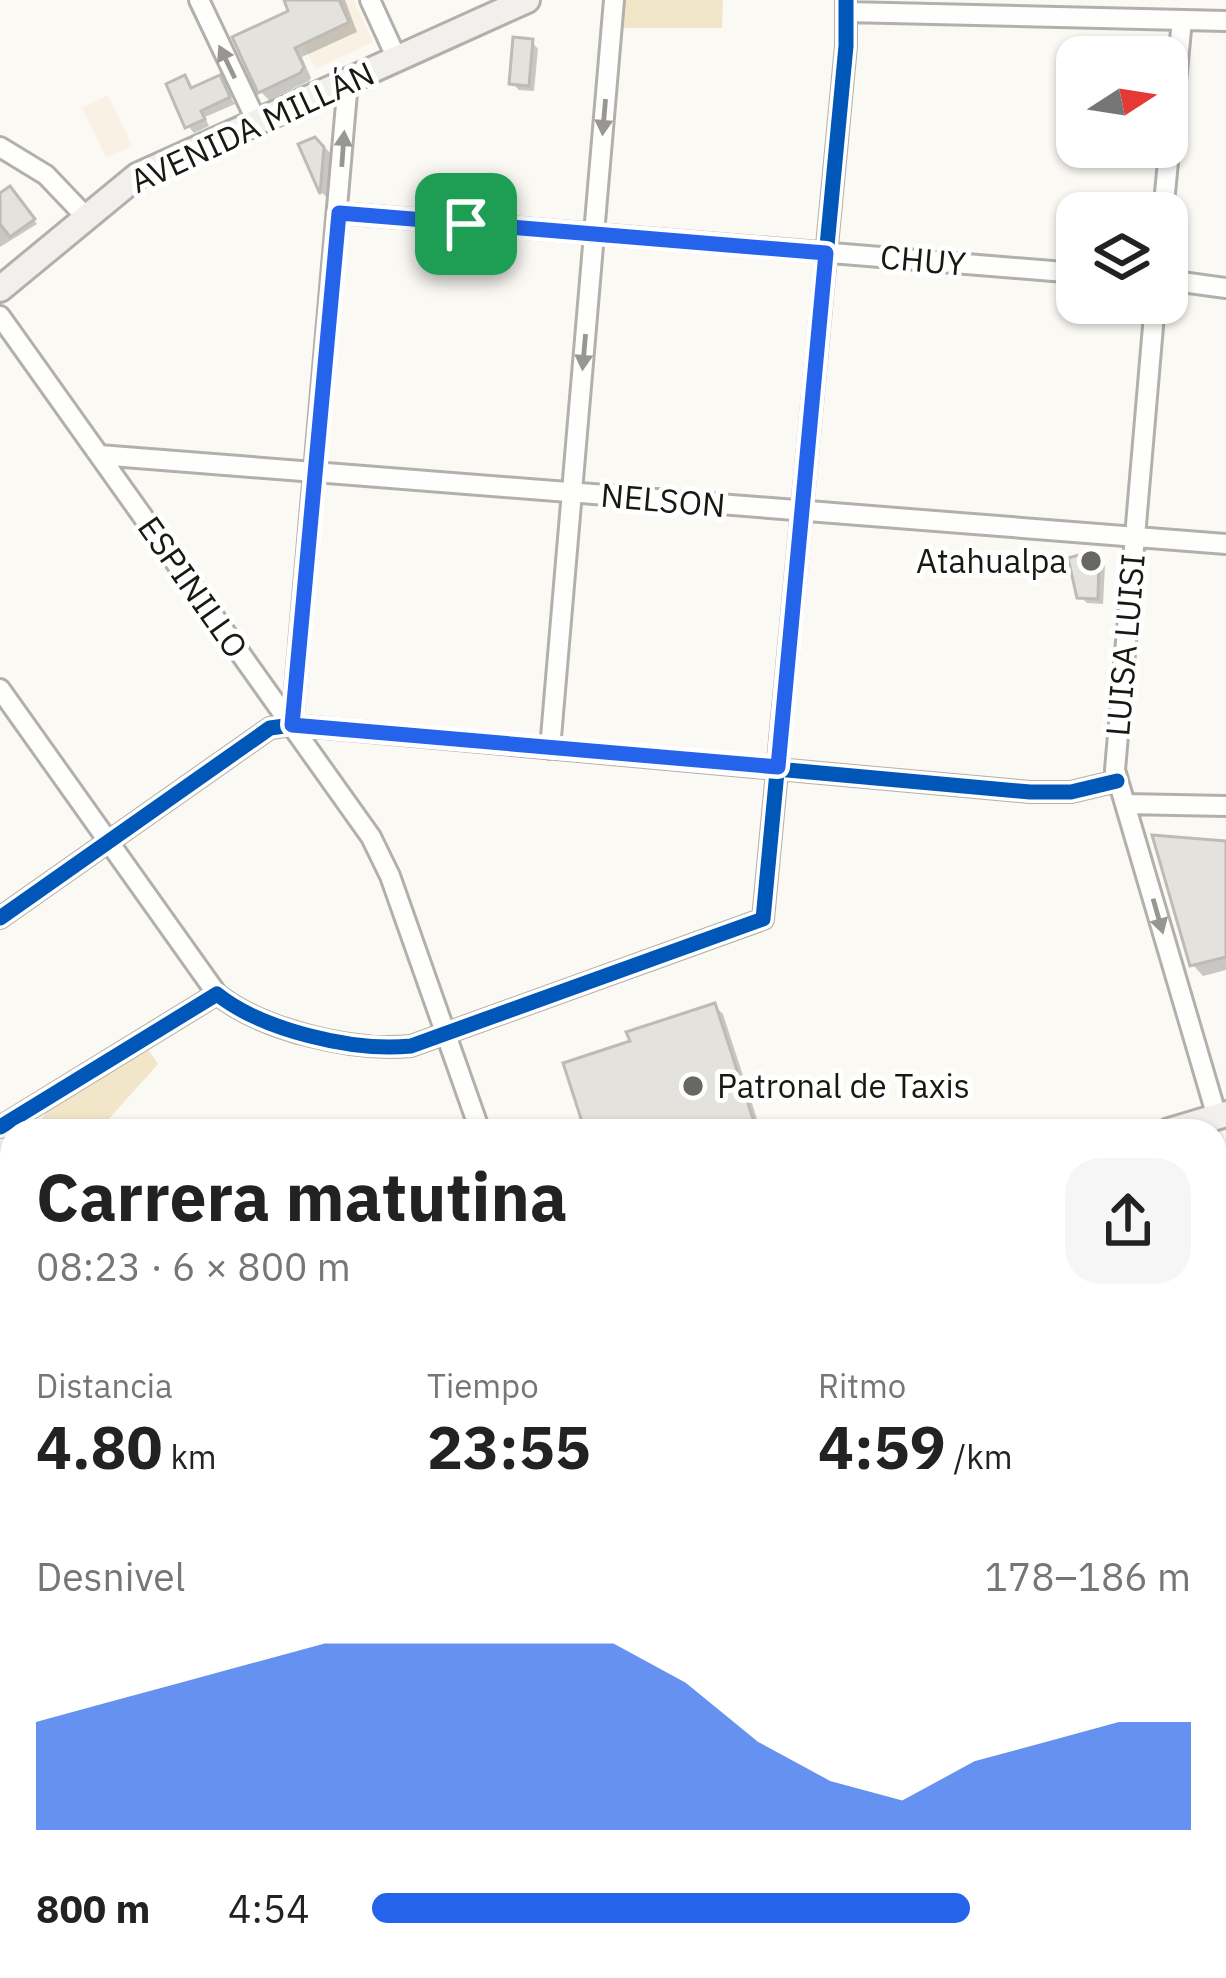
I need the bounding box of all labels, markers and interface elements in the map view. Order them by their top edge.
north arrow [1056,36,1188,168]
map controls [1056,36,1188,324]
one-way arrow [217,44,237,79]
street label: AVENIDA MILLÁN [123,51,381,202]
one-way arrow [594,98,613,136]
one-way arrow [334,130,353,167]
pin [415,173,517,275]
icon: arrive [433,191,499,257]
button: layers [1056,192,1188,324]
street label: CHUY [878,234,968,285]
one-way arrow [574,334,593,371]
street label: NELSON [599,473,727,526]
street label: ESPINILLO [129,507,258,666]
place label: Atahualpa [916,539,1067,582]
marker: Atahualpa [1078,548,1104,574]
street label: LUISA LUISI [1095,552,1154,738]
one-way arrow [1150,898,1168,935]
place label: Patronal de Taxis [717,1064,970,1107]
marker: Patronal de Taxis [680,1073,706,1099]
text: Carrera matutina [36,1153,567,1239]
button: share [1065,1158,1191,1284]
text: 08:23 · 6 × 800 m [36,1241,351,1292]
text: Distancia [36,1364,173,1407]
text: Tiempo [427,1364,539,1407]
text: Ritmo [818,1364,906,1407]
text: 4.80 [36,1407,163,1486]
text: 23:55 [427,1407,591,1486]
text: 4:59 [818,1407,946,1486]
text: km [163,1435,217,1478]
text: /km [946,1435,1012,1478]
text: Desnivel [36,1551,185,1602]
text: 178–186 m [984,1551,1191,1602]
text: 800 m [36,1883,150,1934]
text: 4:54 [228,1883,310,1934]

